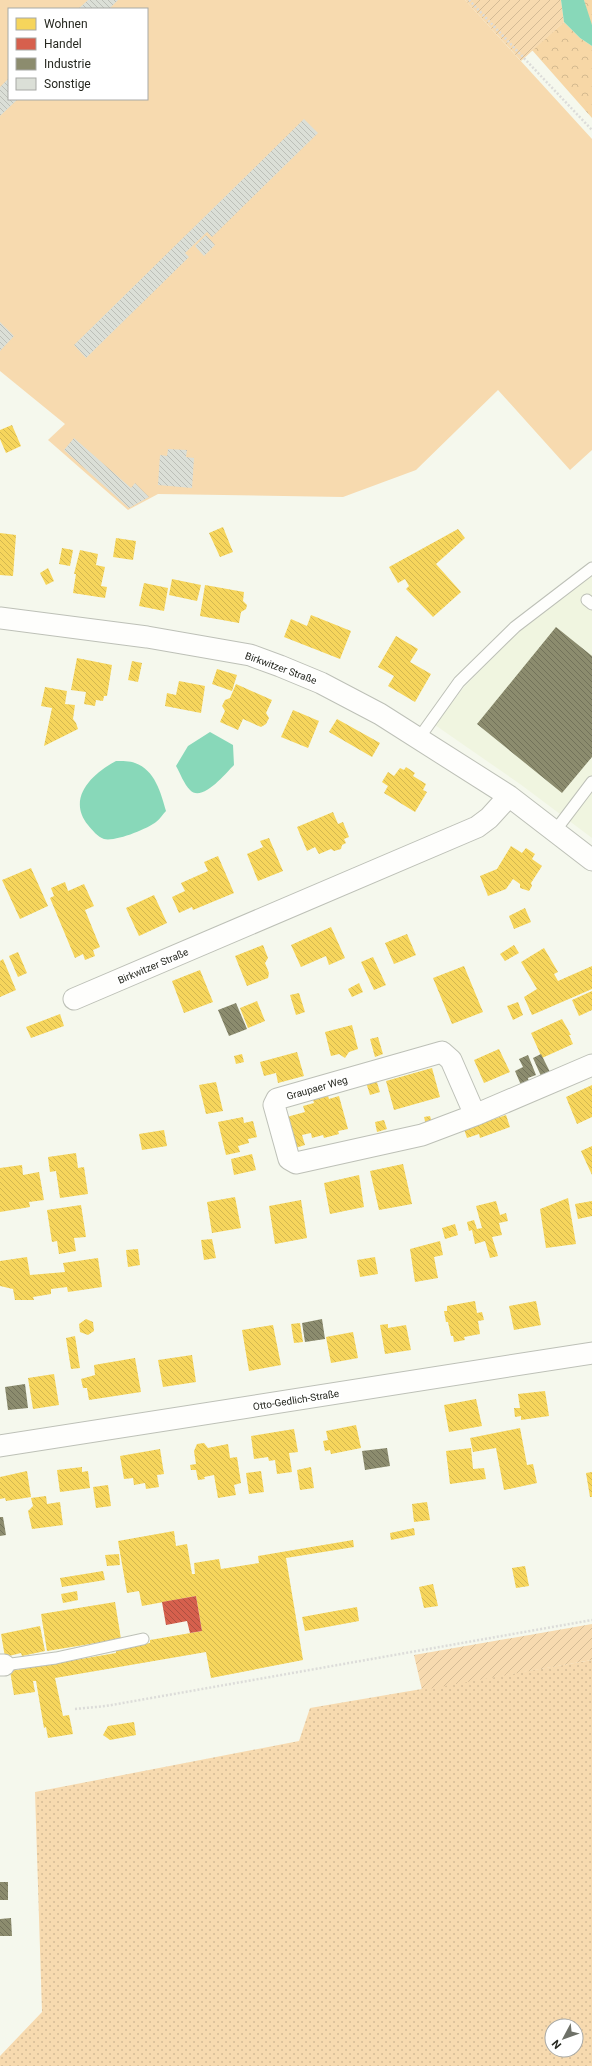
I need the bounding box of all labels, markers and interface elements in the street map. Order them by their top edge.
legend [8,8,148,100]
text: Wohnen [44,17,88,31]
text: Handel [44,37,82,51]
text: Industrie [44,57,91,71]
text: Sonstige [44,77,91,91]
street label: Birkwitzer Straße [244,650,318,686]
street label: Birkwitzer Straße [116,946,190,986]
street label: Graupaer Weg [285,1074,349,1102]
street label: Otto-Gedlich-Straße [252,1388,340,1412]
north arrow [544,2018,584,2058]
text: N [549,2037,564,2051]

